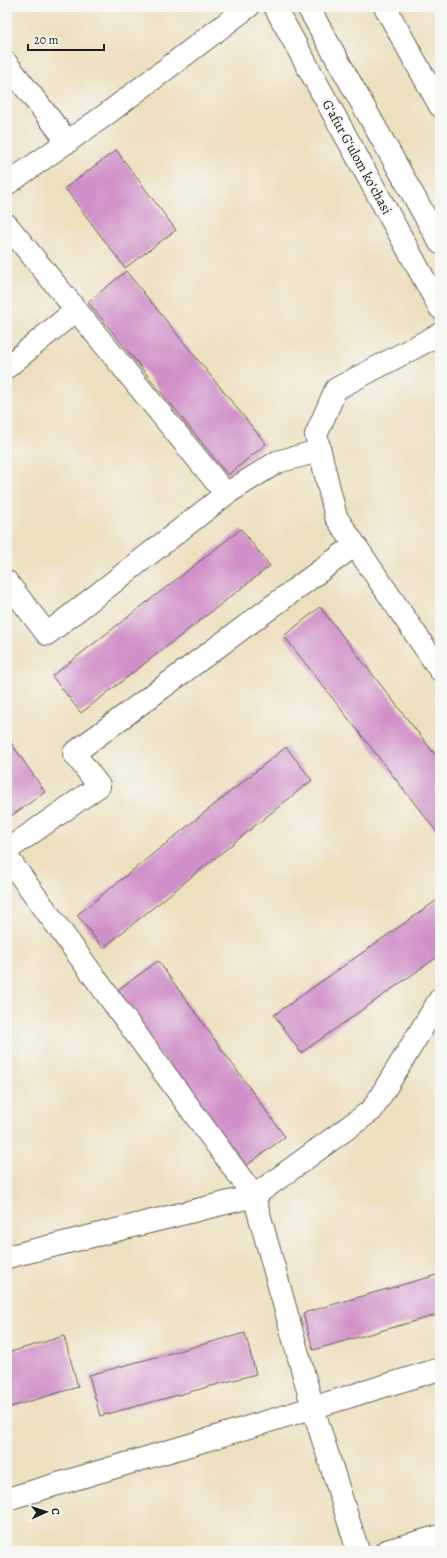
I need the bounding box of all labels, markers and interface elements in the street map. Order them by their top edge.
scale bar [28,26,104,52]
text: 20 m [34,32,58,48]
street label: Gʻafur Gʻulom koʻchasi [318,96,396,218]
north arrow [26,1492,66,1532]
text: С [48,1508,63,1515]

